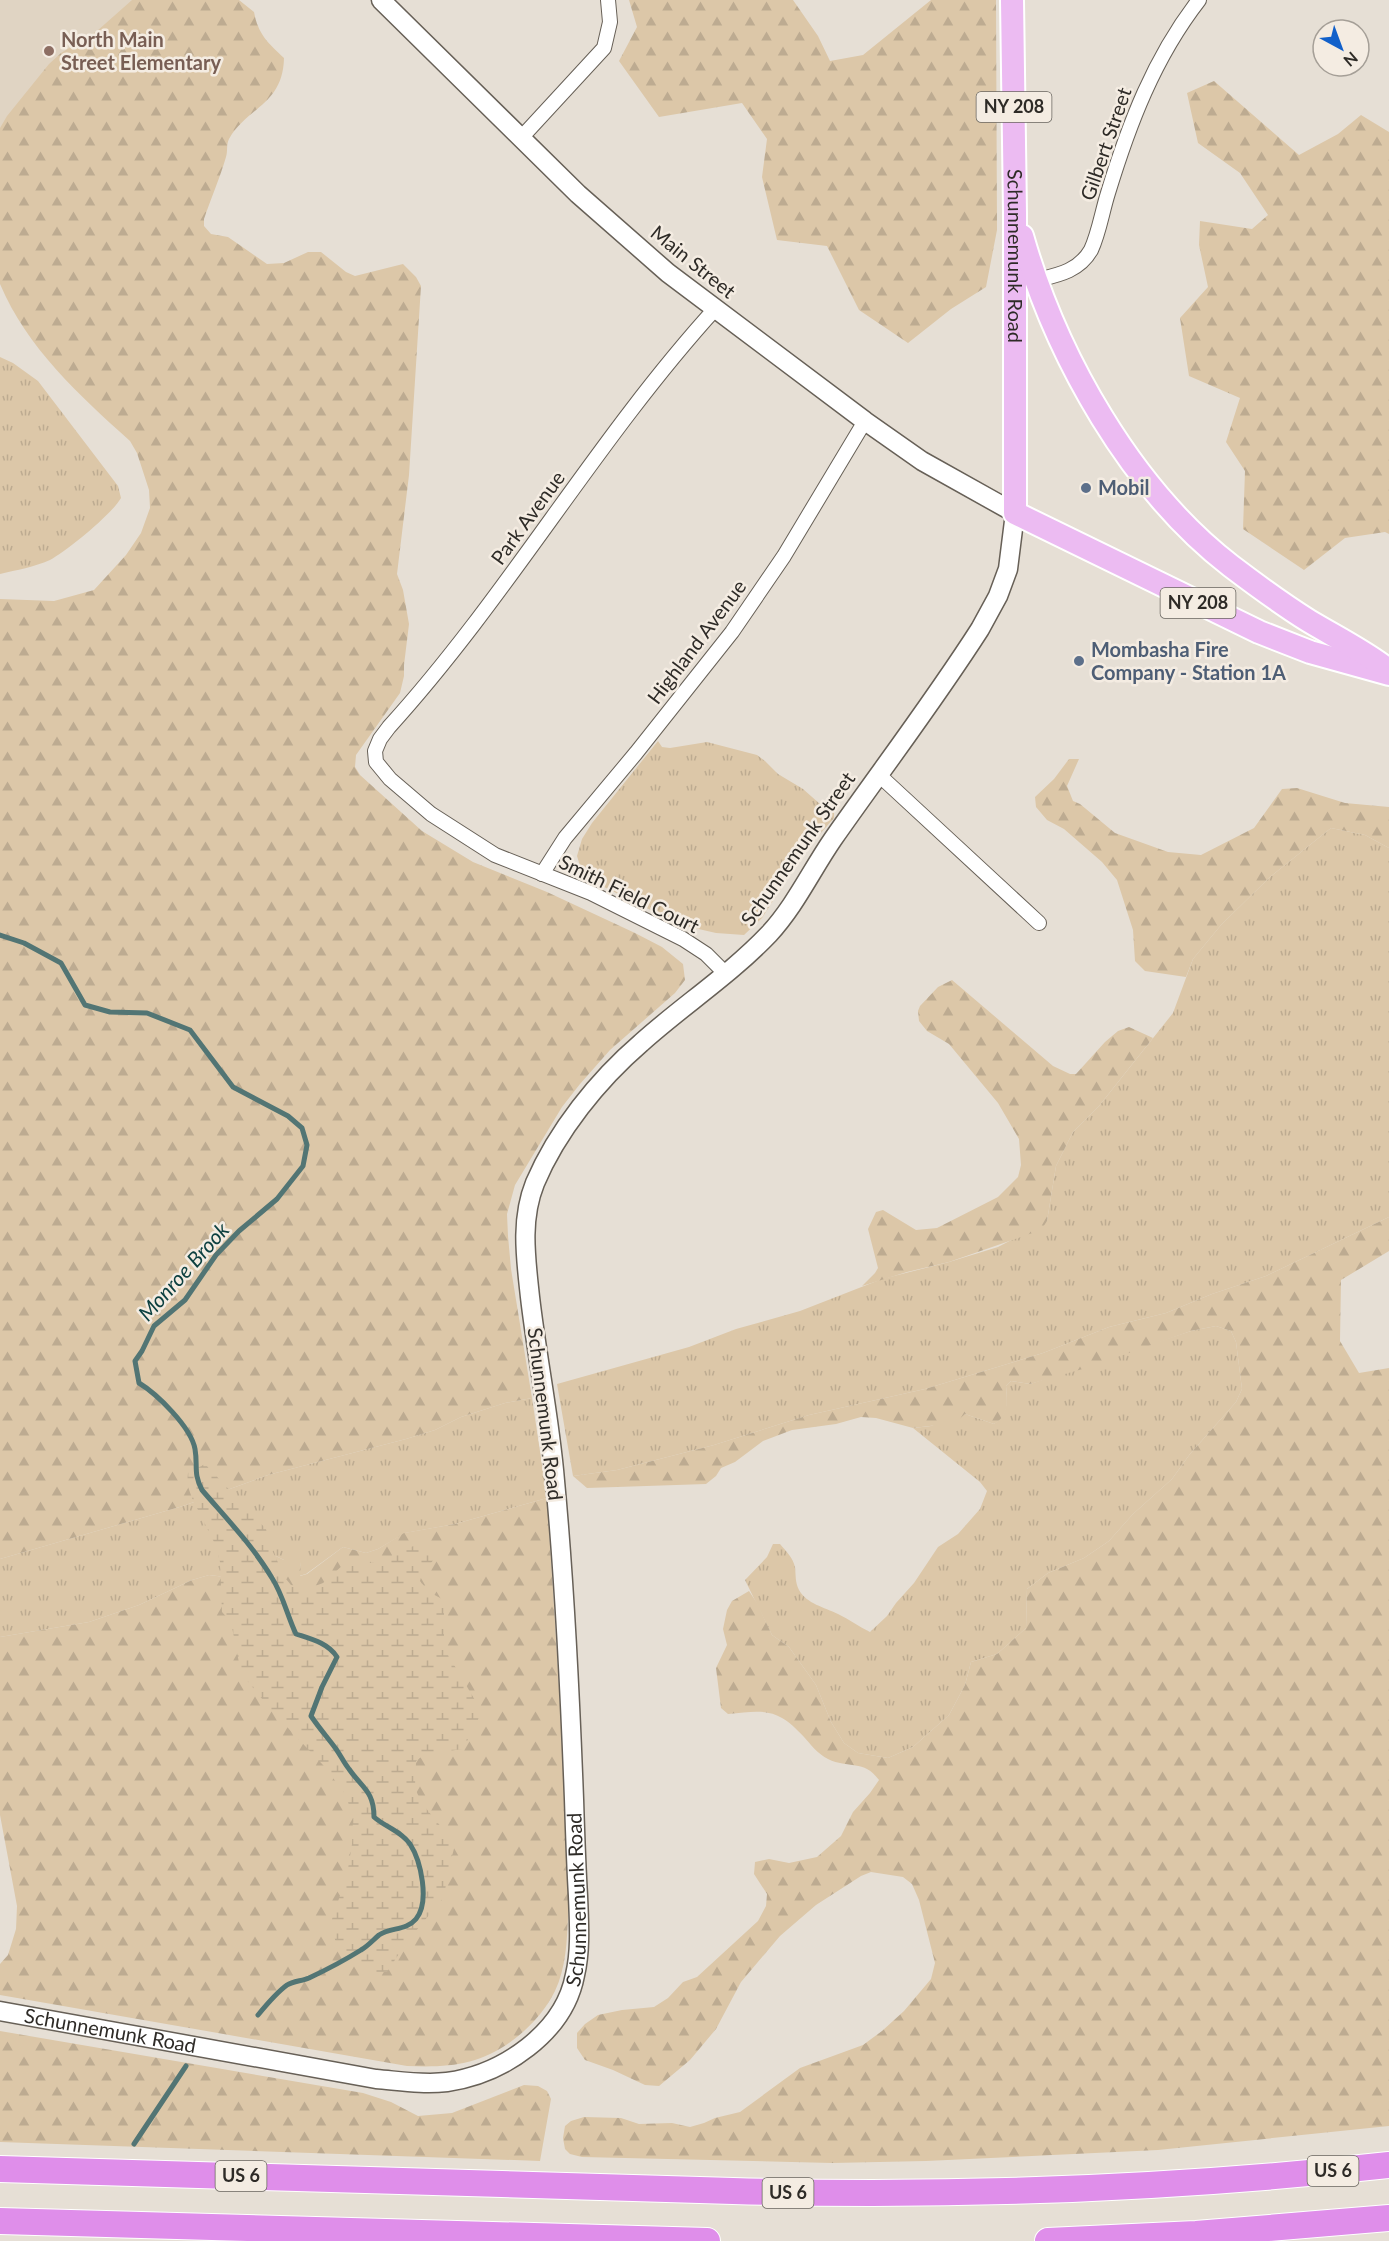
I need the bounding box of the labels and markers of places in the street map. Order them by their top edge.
place label: North Main Street Elementary [61,27,221,74]
marker: North Main Street Elementary [42,44,56,58]
place label: Mobil [1098,475,1149,499]
marker: Mobil [1079,481,1093,495]
place label: Mombasha Fire Company - Station 1A [1091,637,1286,684]
marker: Mombasha Fire Company - Station 1A [1072,654,1086,668]

